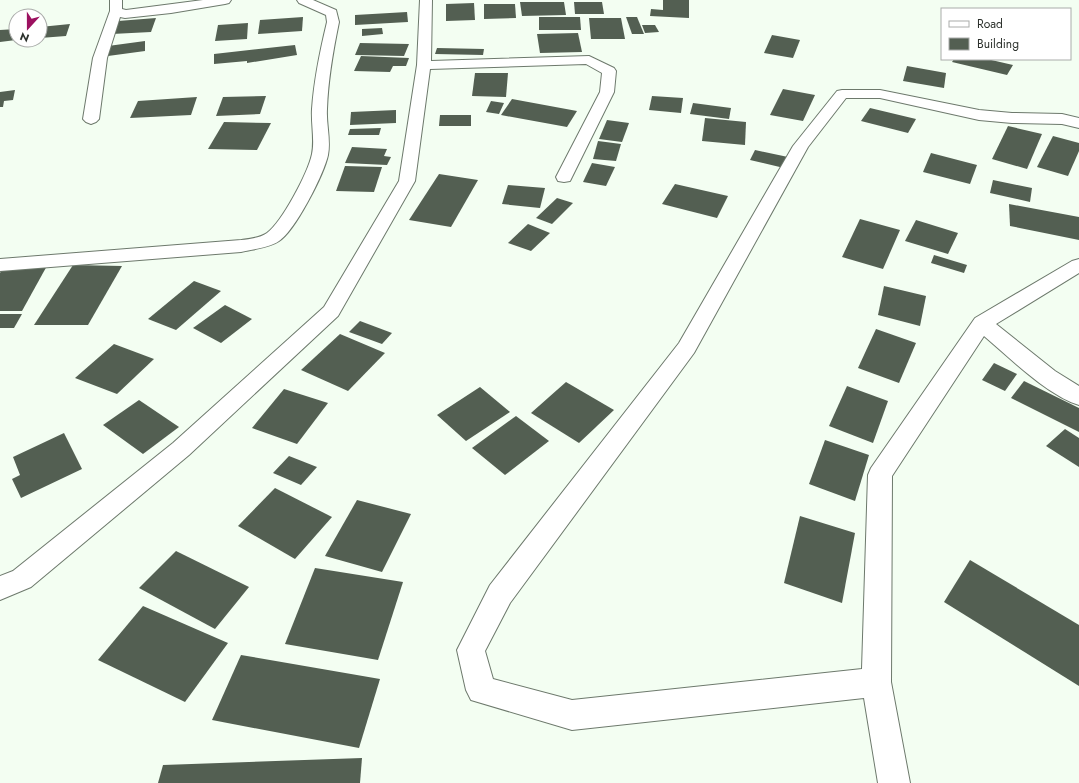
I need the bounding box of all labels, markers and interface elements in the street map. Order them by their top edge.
north arrow [8,8,48,48]
legend [941,8,1071,60]
text: Road [977,15,1003,33]
text: N [17,28,31,46]
text: Building [977,35,1019,53]

